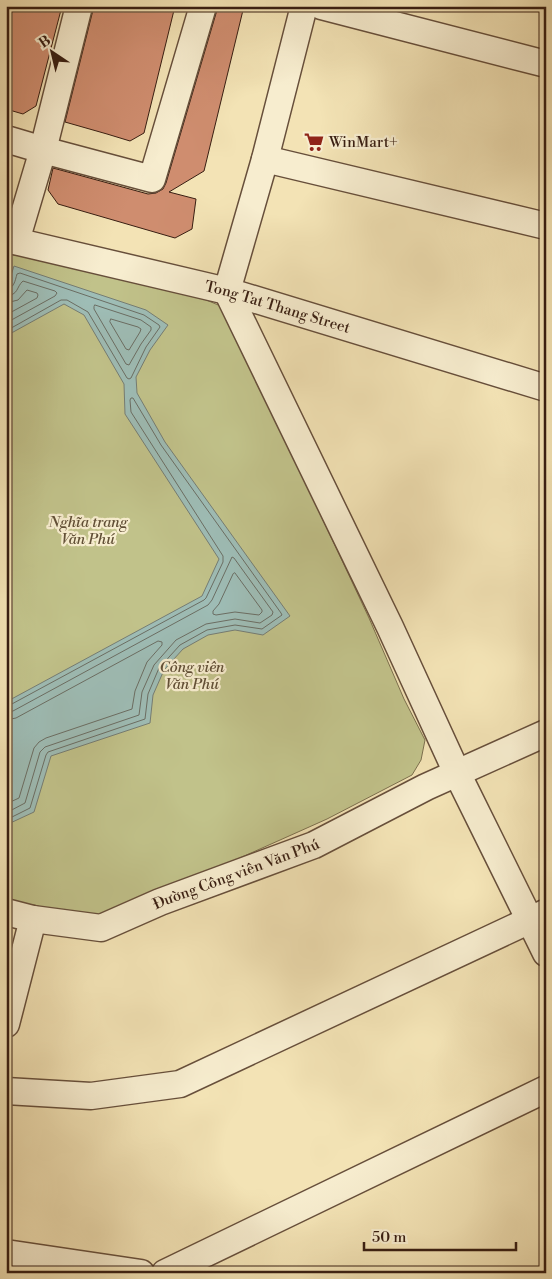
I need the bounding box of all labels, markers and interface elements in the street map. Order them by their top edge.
north arrow [28,28,78,78]
text: B [36,32,55,53]
supermarket icon: WinMart+ [303,131,325,153]
place label: WinMart+ [328,133,398,152]
street label: Tong Tat Thang Street [203,277,353,338]
park label: Nghĩa trang Văn Phú [47,513,129,549]
park label: Công viên Văn Phú [159,658,225,694]
street label: Đường Công viên Văn Phú [150,834,323,914]
scale bar [364,1219,517,1251]
text: 50 m [372,1228,406,1247]

